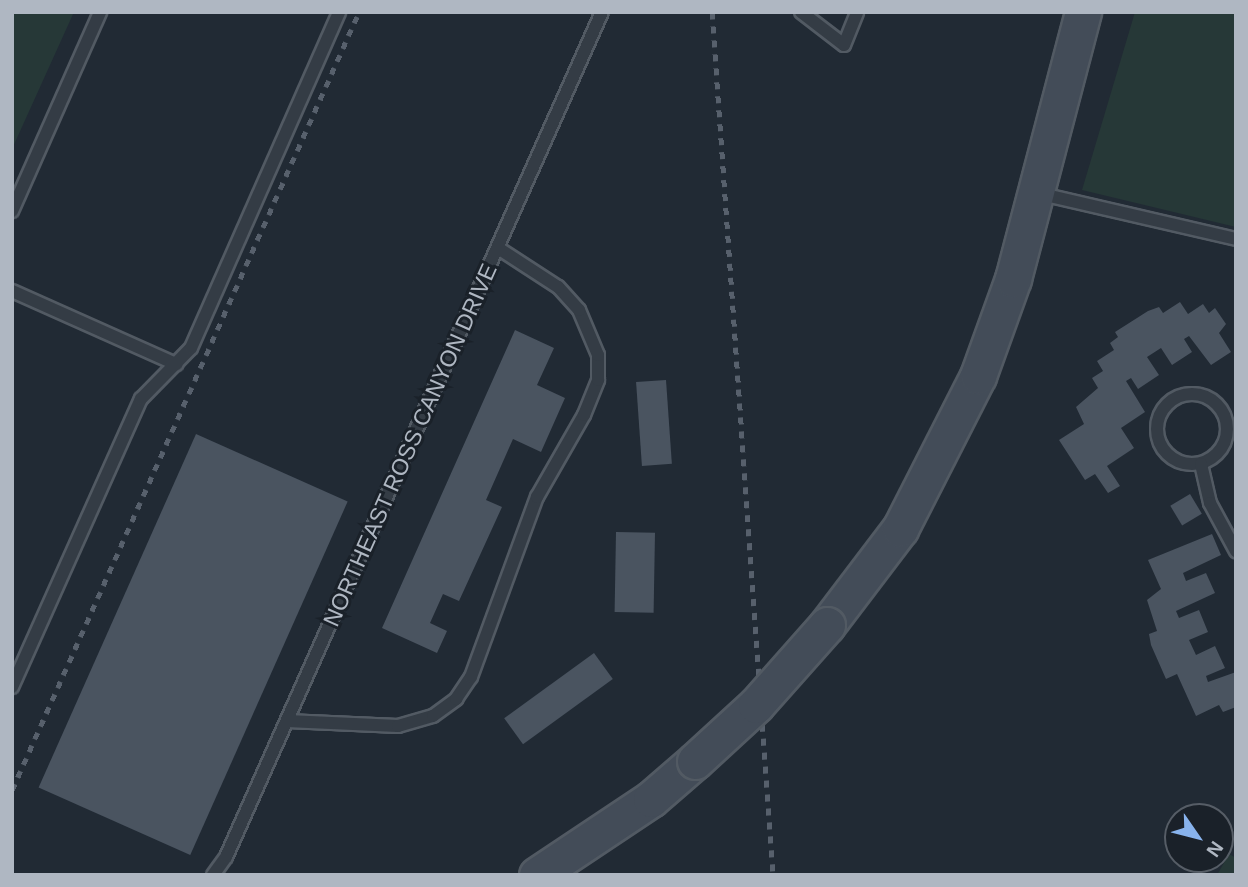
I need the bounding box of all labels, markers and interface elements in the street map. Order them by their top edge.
street label: NORTHEAST ROSS CANYON DRIVE [317,259,503,631]
north arrow [1164,803,1234,873]
text: N [1202,838,1228,861]

